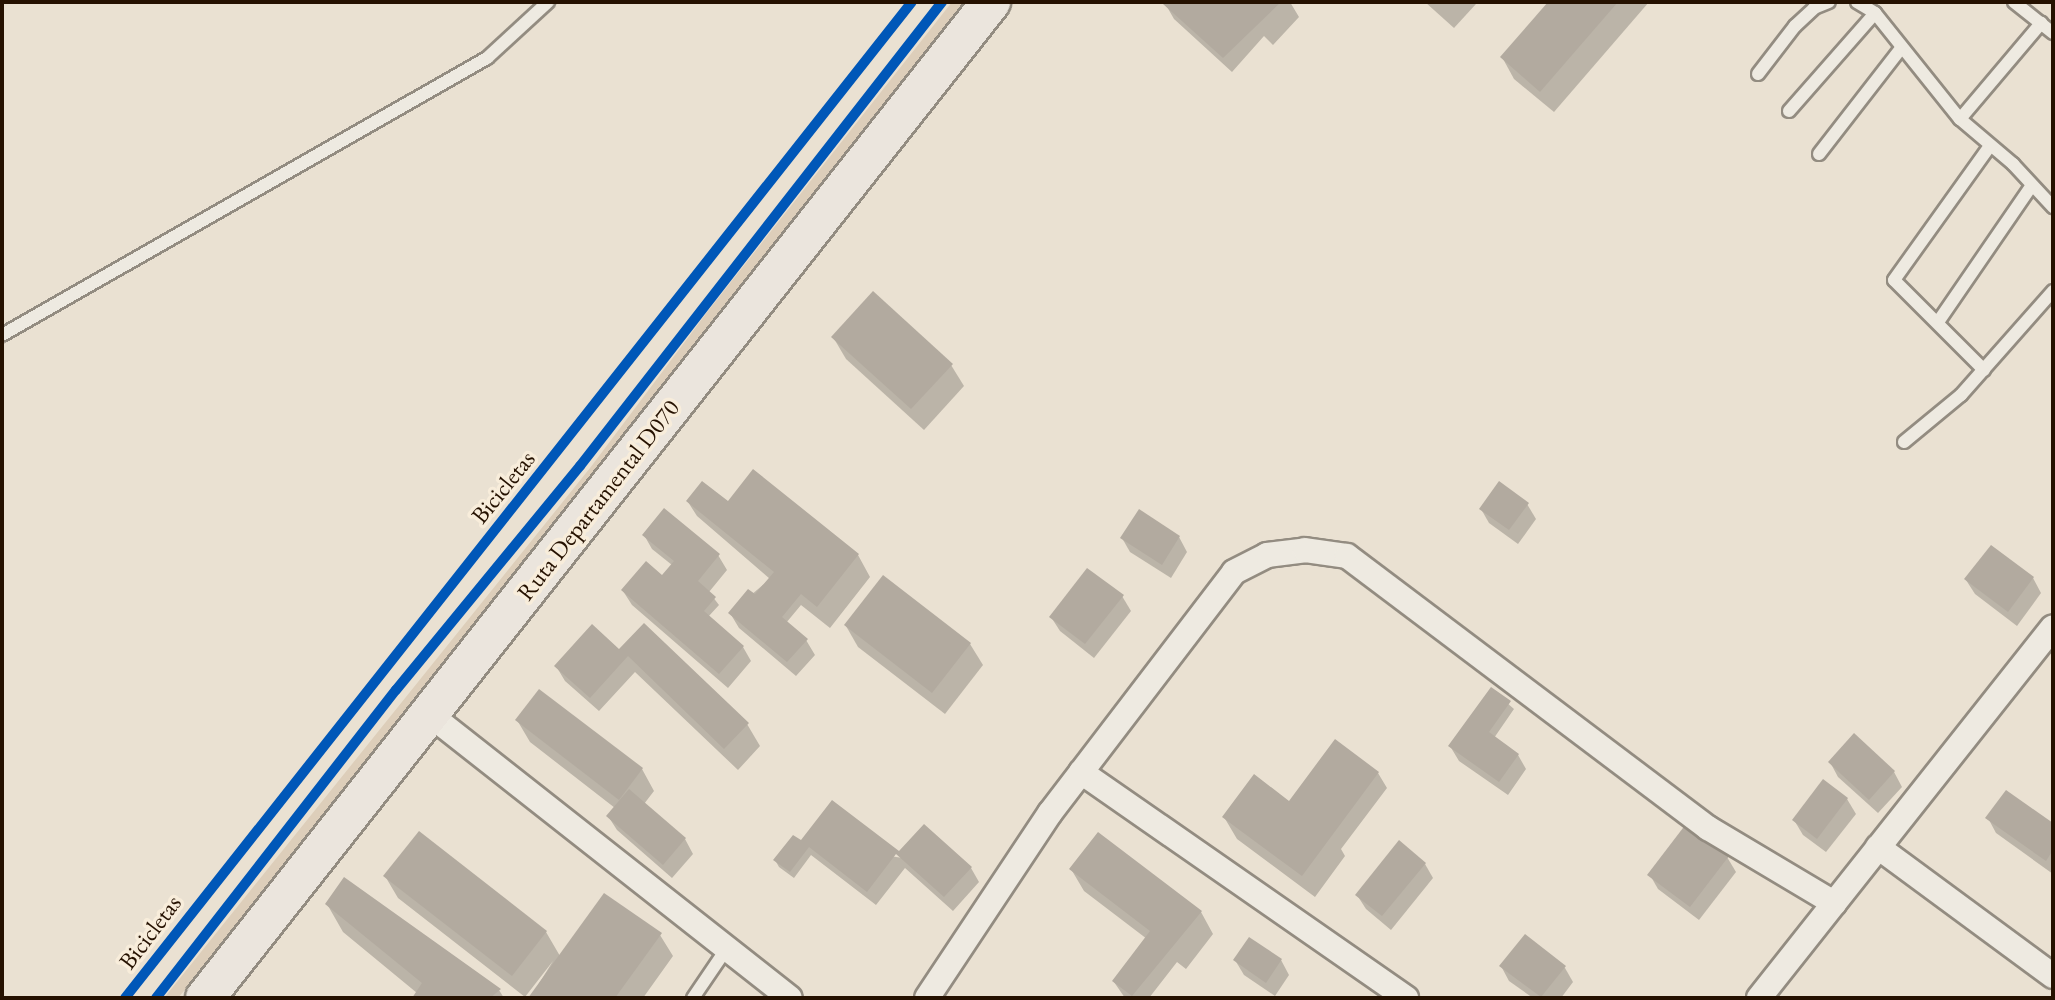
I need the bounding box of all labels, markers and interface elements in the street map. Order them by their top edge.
street label: Ruta Departamental D070 [511,394,685,606]
street label: Bicicletas [465,445,541,529]
street label: Bicicletas [113,889,187,975]

